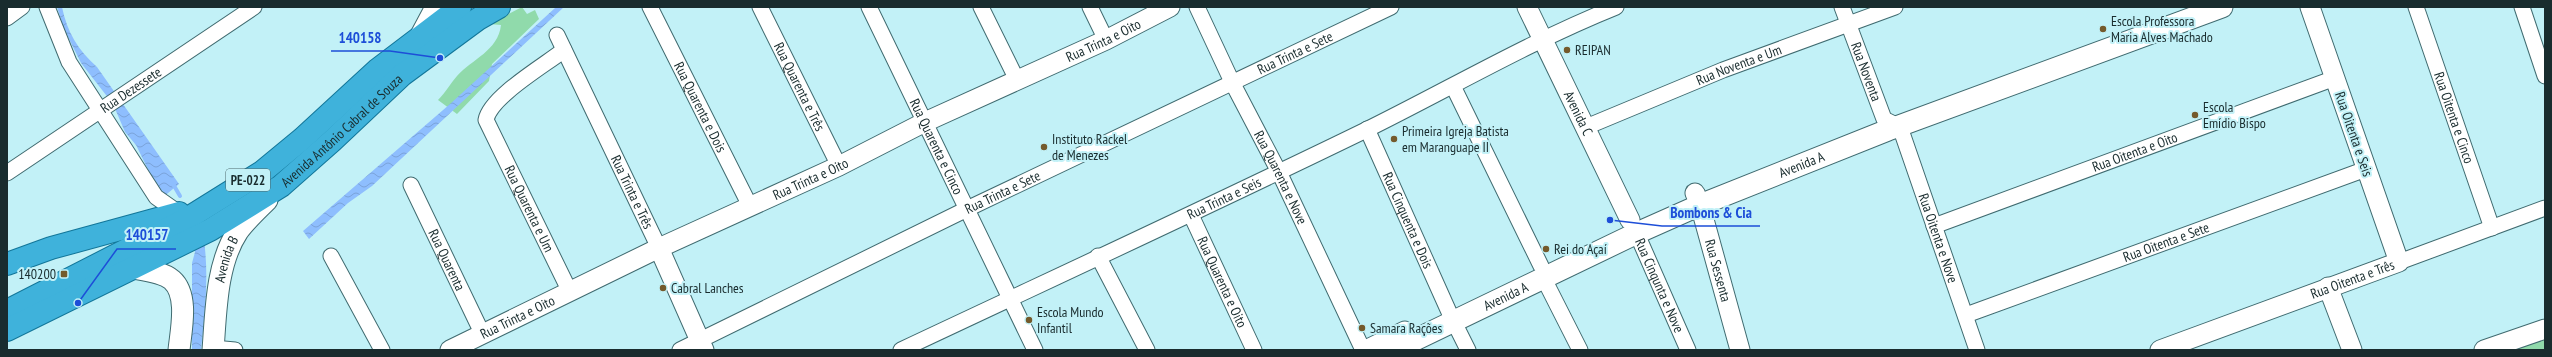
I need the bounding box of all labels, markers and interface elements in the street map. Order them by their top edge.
place label: Escola Professora Maria Alves Machado [2111,12,2213,46]
street label: Rua Trinta e Oito [1063,15,1144,66]
callout: 140158 [331,24,390,51]
marker: Escola Professora Maria Alves Machado [2098,24,2108,34]
street label: Rua Trinta e Sete [1254,27,1336,78]
text: 140158 [338,28,382,47]
street label: Rua Quarenta e Três [770,39,829,134]
street label: Rua Noventa e Um [1693,40,1784,89]
street label: Rua Noventa [1847,40,1885,104]
place label: REIPAN [1575,41,1611,59]
marker: REIPAN [1562,45,1572,55]
street label: Rua Quarenta e Dois [670,59,731,156]
street label: Rua Dezessete [97,63,165,117]
street label: Avenida Antônio Cabral de Souza [277,70,406,191]
street label: Rua Oitenta e Cinco [2430,70,2478,166]
street label: Avenida C [1560,88,1597,139]
street label: Rua Oitenta e Seis [2331,89,2377,179]
street label: Rua Quarenta e Cinco [906,96,967,197]
place label: Escola Emídio Bispo [2203,98,2266,132]
marker: Escola Emídio Bispo [2190,110,2200,120]
place label: Primeira Igreja Batista em Maranguape II [1402,122,1509,156]
street label: Rua Quarenta e Nove [1250,127,1312,228]
street label: Rua Oitenta e Oito [2090,128,2180,176]
place label: Instituto Rackel de Menezes [1052,130,1128,164]
marker: Primeira Igreja Batista em Maranguape II [1389,134,1399,144]
marker: Instituto Rackel de Menezes [1039,142,1049,152]
street label: Avenida A [1776,147,1827,182]
street label: Rua Trinta e Três [607,152,658,232]
street label: Rua Trinta e Oito [770,154,851,204]
street label: Rua Quarenta e Um [501,162,558,255]
street label: Rua Trinta e Sete [962,166,1043,218]
road number: PE-022 [226,169,270,191]
street label: Rua Cinquenta e Dois [1379,169,1437,271]
street label: Rua Trinta e Seis [1184,173,1264,223]
street label: Rua Oitenta e Nove [1915,191,1962,285]
callout: Bombons & Cia [1662,199,1760,226]
text: Bombons & Cia [1670,203,1752,222]
street label: Rua Oitenta e Sete [2121,218,2212,266]
callout: 140157 [117,222,176,249]
text: 140157 [125,225,169,244]
street label: Rua Quarenta [425,226,469,293]
street label: Avenida B [211,233,242,284]
street label: Rua Quarenta e Oito [1193,234,1251,330]
street label: Rua Cinqunta e Nove [1631,235,1688,336]
street label: Rua Sessenta [1701,237,1735,304]
place label: Rei do Açaí [1554,240,1607,258]
marker: Rei do Açaí [1541,244,1551,254]
street label: Rua Oitenta e Três [2308,255,2397,303]
place label: 140200 [18,265,56,283]
marker: 140200 [59,269,69,279]
street label: Avenida A [1480,278,1531,315]
place label: Cabral Lanches [671,279,744,297]
marker: Cabral Lanches [658,283,668,293]
street label: Rua Trinta e Oito [477,291,558,343]
place label: Escola Mundo Infantil [1037,303,1104,337]
marker: Escola Mundo Infantil [1024,315,1034,325]
place label: Samara Rações [1370,319,1443,337]
marker: Samara Rações [1357,323,1367,333]

